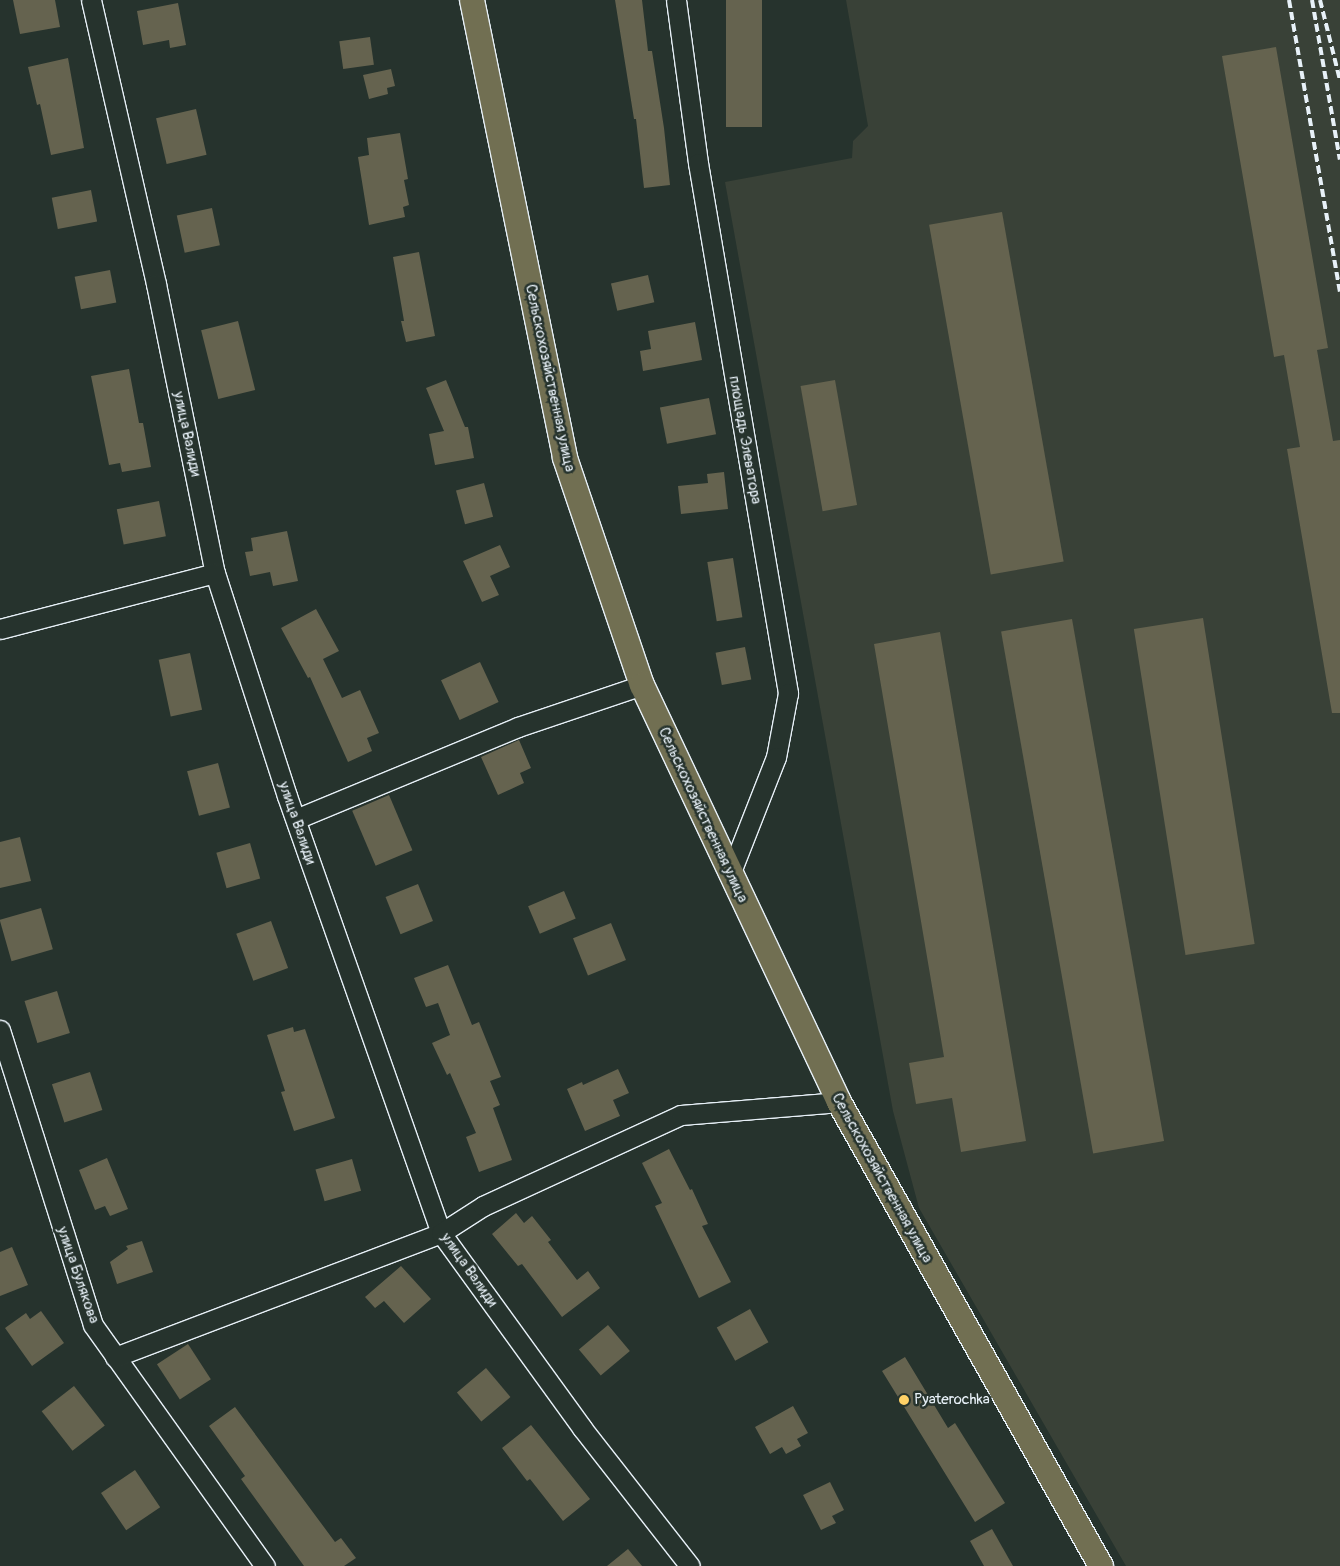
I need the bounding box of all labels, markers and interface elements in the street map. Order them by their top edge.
street label: Сельскохозяйственная улица [521,283,579,473]
street label: площадь Элеватора [725,374,765,506]
street label: улица Валиди [169,390,205,478]
street label: Сельскохозяйственная улица [654,725,752,905]
street label: улица Валиди [274,779,320,867]
street label: Сельскохозяйственная улица [828,1090,936,1266]
street label: улица Булякова [53,1224,103,1326]
street label: улица Валиди [437,1229,501,1311]
place label: Pyaterochka [914,1391,990,1409]
marker: Pyaterochka [898,1394,910,1406]

